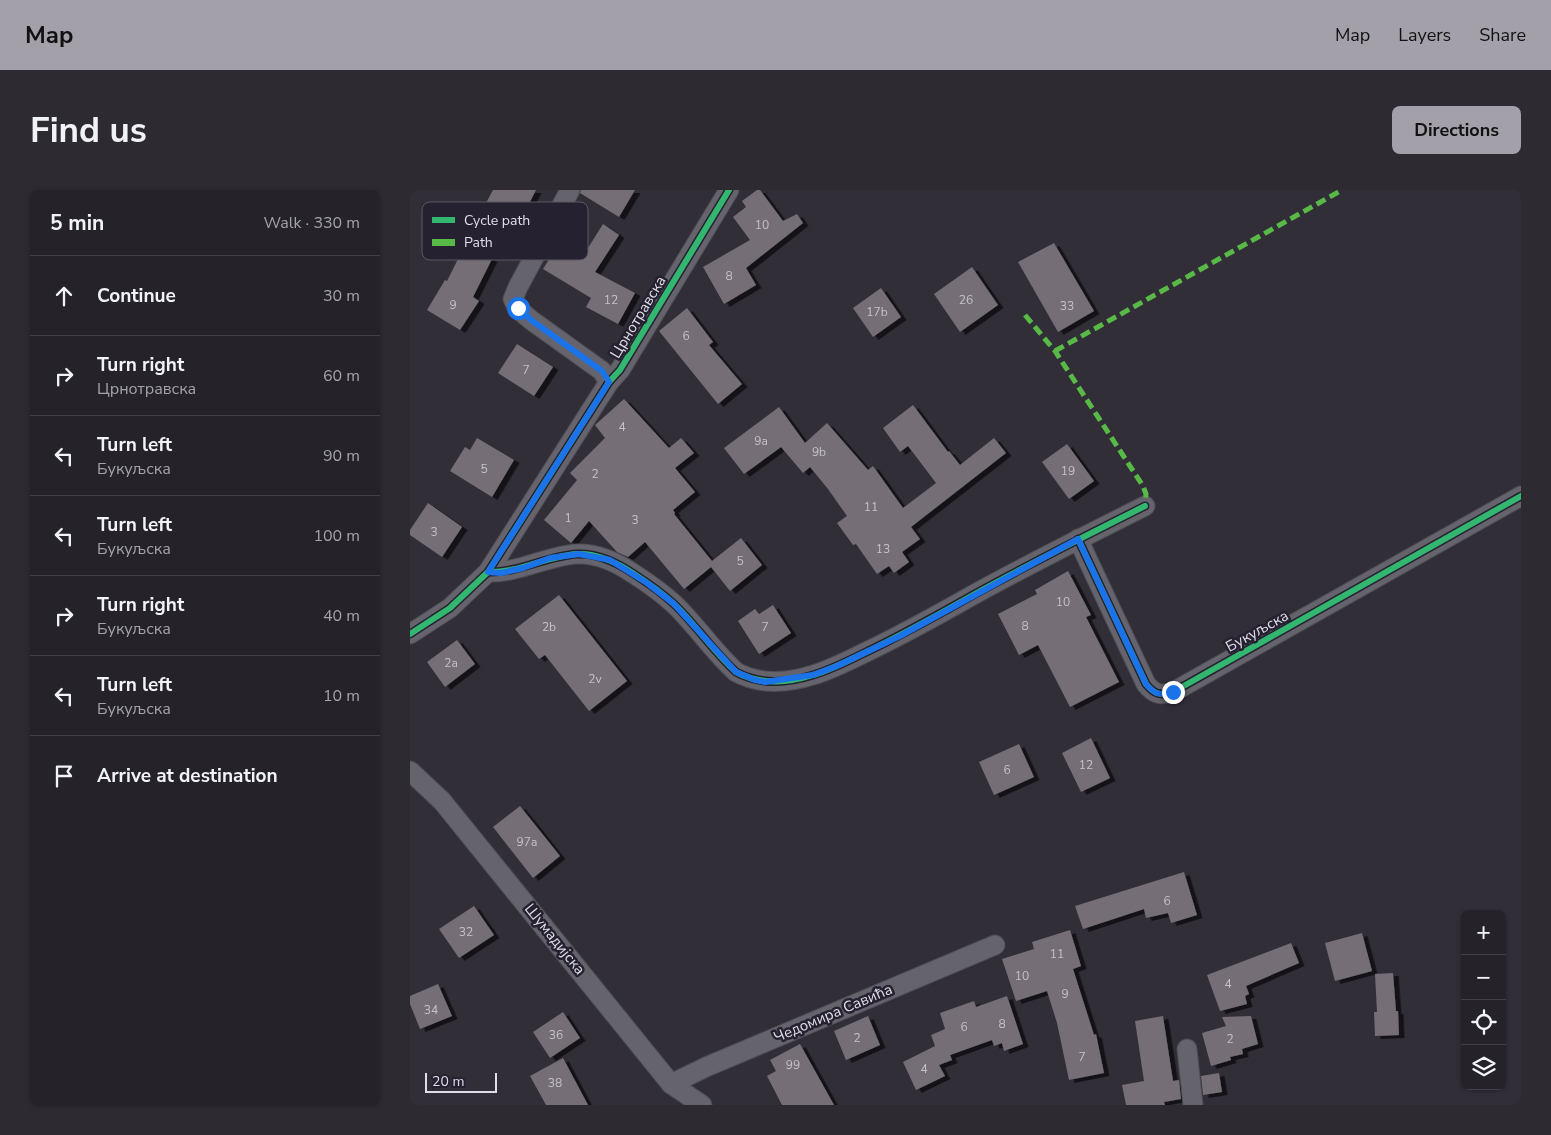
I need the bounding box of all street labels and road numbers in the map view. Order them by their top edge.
street label: Црнотравска [605,272,671,362]
street label: Букуљска [1222,605,1292,657]
street label: Шумадијска [520,899,590,979]
street label: Чедомира Савића [771,979,895,1047]

